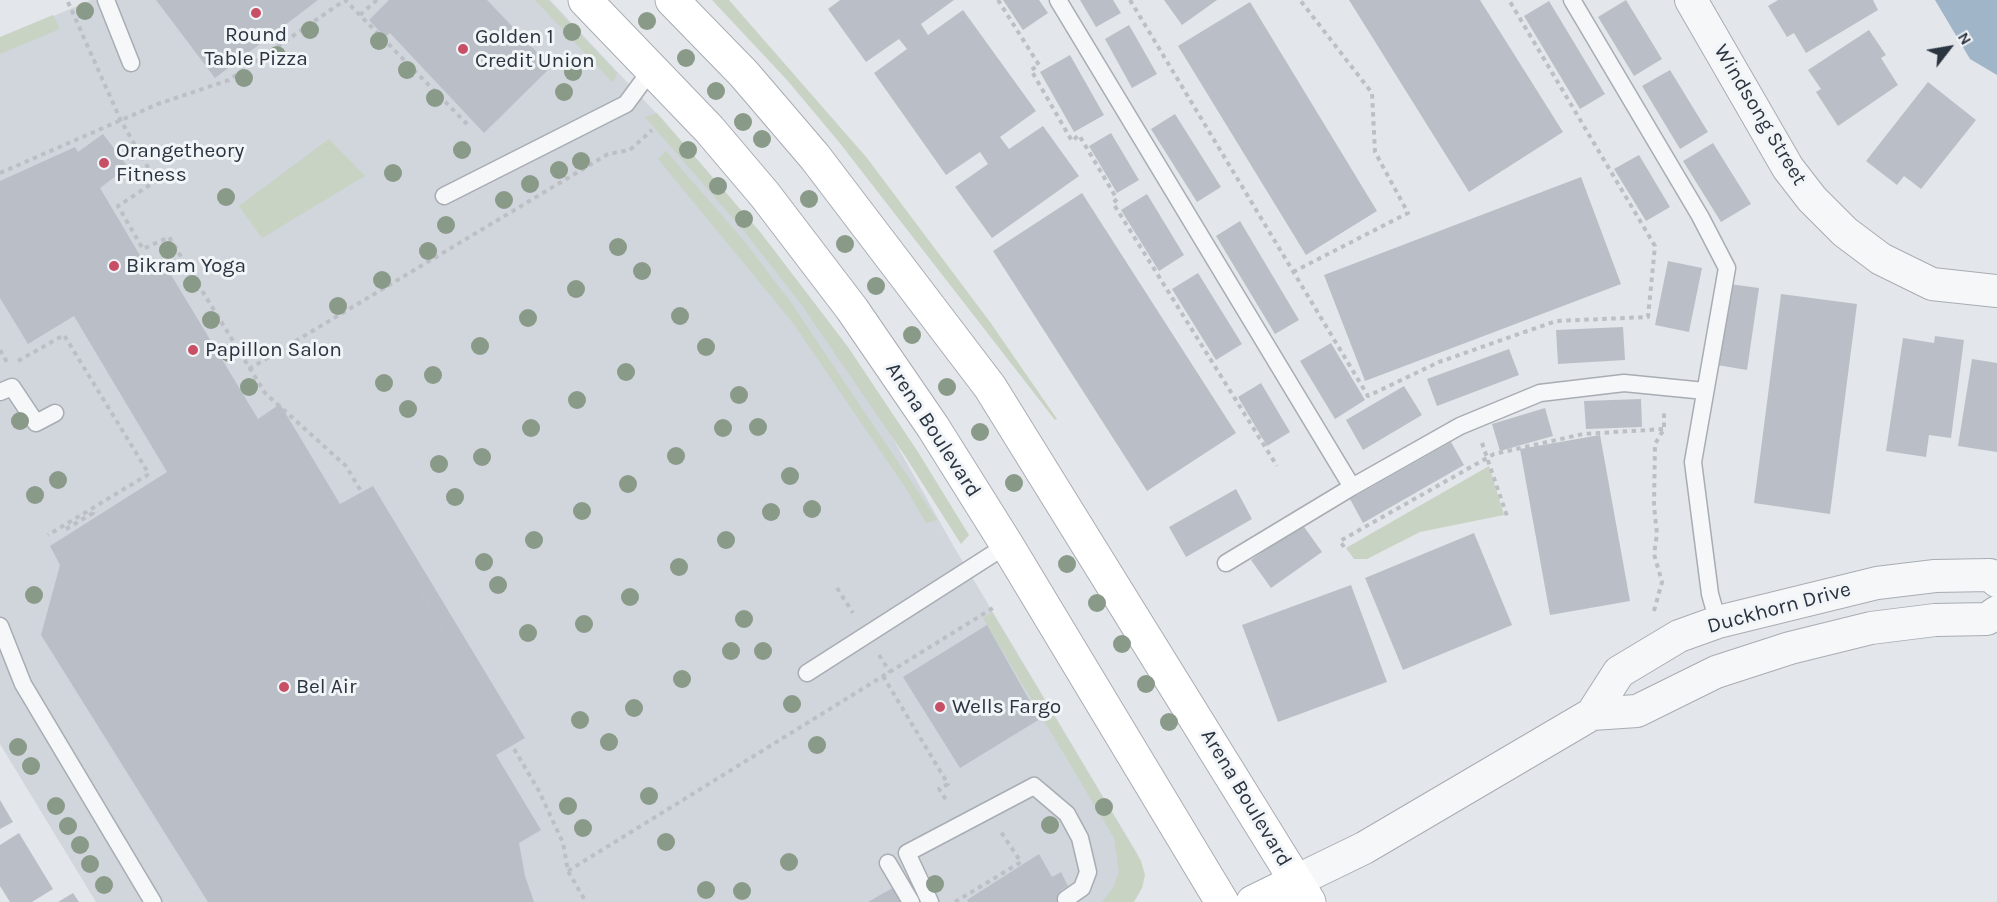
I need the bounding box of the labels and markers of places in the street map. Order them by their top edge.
marker: Round Table Pizza [249,6,263,20]
place label: Round Table Pizza [204,22,308,72]
place label: Golden 1 Credit Union [475,24,595,74]
marker: Golden 1 Credit Union [456,42,470,56]
place label: Orangetheory Fitness [116,138,244,188]
marker: Orangetheory Fitness [97,156,111,170]
place label: Bikram Yoga [126,253,246,279]
marker: Bikram Yoga [107,259,121,273]
place label: Papillon Salon [205,337,342,363]
marker: Papillon Salon [186,343,200,357]
place label: Bel Air [296,674,357,700]
marker: Bel Air [277,680,291,694]
place label: Wells Fargo [952,694,1061,720]
marker: Wells Fargo [933,700,947,714]

